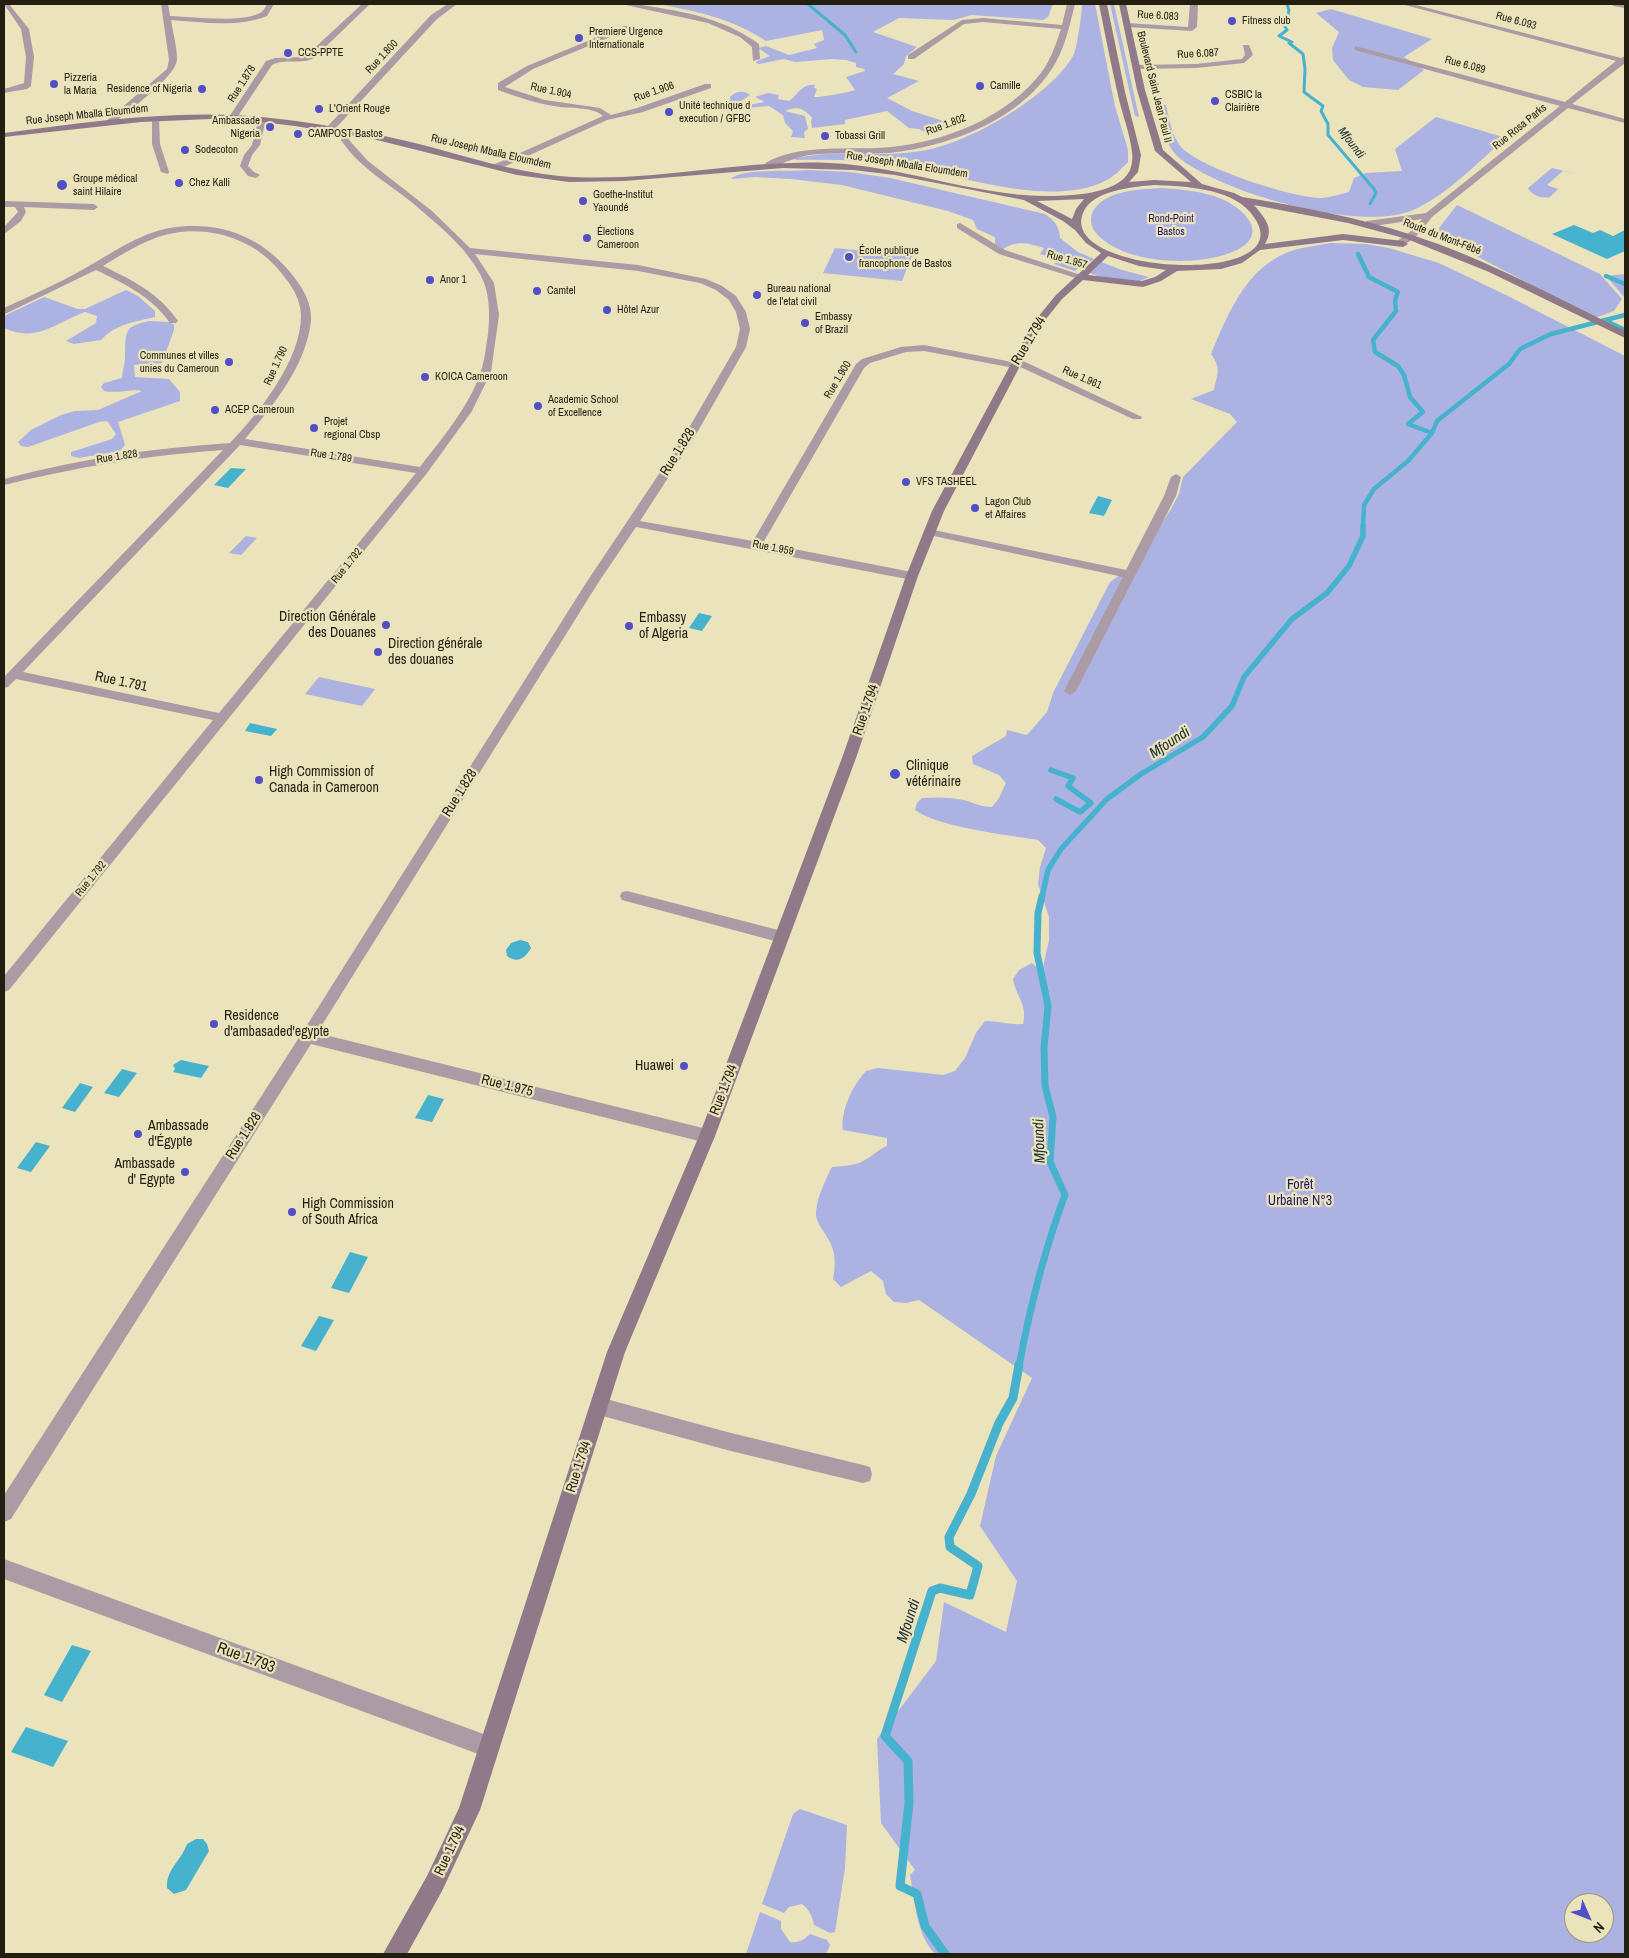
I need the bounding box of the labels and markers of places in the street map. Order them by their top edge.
place label: Fitness club [1242,14,1291,28]
marker: Fitness club [1226,15,1238,27]
place label: Premiere Urgence Internationale [589,25,663,51]
marker: Premiere Urgence Internationale [573,32,585,44]
place label: CCS-PPTE [298,46,344,60]
marker: CCS-PPTE [282,47,294,59]
place label: Pizzeria la Maria [64,71,97,97]
marker: Pizzeria la Maria [48,78,60,90]
place label: Camille [990,79,1021,93]
marker: Camille [974,80,986,92]
place label: Residence of Nigeria [107,82,192,96]
marker: Residence of Nigeria [196,83,208,95]
place label: CSBIC la Clairière [1225,88,1262,114]
marker: CSBIC la Clairière [1209,95,1221,107]
place label: Unité technique d execution / GFBC [679,99,751,125]
place label: L'Orient Rouge [329,102,390,116]
marker: L'Orient Rouge [313,103,325,115]
marker: Unité technique d execution / GFBC [663,106,675,118]
place label: Ambassade Nigeria [212,114,260,140]
marker: Ambassade Nigeria [264,121,276,133]
place label: CAMPOST Bastos [308,127,383,141]
marker: CAMPOST Bastos [292,128,304,140]
place label: Tobassi Grill [835,129,885,143]
marker: Tobassi Grill [819,130,831,142]
place label: Sodecoton [195,143,238,157]
marker: Sodecoton [179,144,191,156]
place label: Groupe médical saint Hilaire [73,172,137,198]
place label: Chez Kalli [189,176,230,190]
marker: Chez Kalli [173,177,185,189]
marker: Groupe médical saint Hilaire [55,178,69,192]
place label: Goethe-Institut Yaoundé [593,188,653,214]
marker: Goethe-Institut Yaoundé [577,195,589,207]
place label: Élections Cameroon [597,225,639,251]
marker: Élections Cameroon [581,232,593,244]
place label: École publique francophone de Bastos [859,244,952,270]
marker: École publique francophone de Bastos [843,251,855,263]
place label: Anor 1 [440,273,467,287]
marker: Anor 1 [424,274,436,286]
place label: Bureau national de l'etat civil [767,282,831,308]
place label: Camtel [547,284,576,298]
marker: Camtel [531,285,543,297]
marker: Bureau national de l'etat civil [751,289,763,301]
place label: Hôtel Azur [617,303,659,317]
marker: Hôtel Azur [601,304,613,316]
place label: Embassy of Brazil [815,310,852,336]
marker: Embassy of Brazil [799,317,811,329]
place label: Communes et villes unies du Cameroun [140,349,219,375]
marker: Communes et villes unies du Cameroun [223,356,235,368]
place label: KOICA Cameroon [435,370,508,384]
marker: KOICA Cameroon [419,371,431,383]
place label: Academic School of Excellence [548,393,618,419]
marker: Academic School of Excellence [532,400,544,412]
place label: ACEP Cameroun [225,403,294,417]
marker: ACEP Cameroun [209,404,221,416]
place label: Projet regional Cbsp [324,415,380,441]
marker: Projet regional Cbsp [308,422,320,434]
place label: VFS TASHEEL [916,475,976,489]
marker: VFS TASHEEL [900,476,912,488]
place label: Lagon Club et Affaires [985,495,1031,521]
marker: Lagon Club et Affaires [969,502,981,514]
place label: Direction Générale des Douanes [279,609,376,642]
place label: Embassy of Algeria [639,610,688,642]
marker: Direction Générale des Douanes [380,619,392,631]
marker: Embassy of Algeria [623,620,635,632]
place label: Direction générale des douanes [388,636,482,669]
marker: Direction générale des douanes [372,646,384,658]
place label: Clinique vétérinaire [906,758,961,790]
place label: High Commission of Canada in Cameroon [269,764,379,796]
marker: Clinique vétérinaire [888,767,902,781]
marker: High Commission of Canada in Cameroon [253,774,265,786]
place label: Residence d'ambasaded'egypte [224,1008,329,1040]
marker: Residence d'ambasaded'egypte [208,1018,220,1030]
place label: Huawei [635,1058,674,1074]
marker: Huawei [678,1060,690,1072]
place label: Ambassade d'Égypte [148,1118,209,1150]
marker: Ambassade d'Égypte [132,1128,144,1140]
place label: Ambassade d' Egypte [114,1156,175,1188]
marker: Ambassade d' Egypte [179,1166,191,1178]
place label: High Commission of South Africa [302,1196,394,1228]
marker: High Commission of South Africa [286,1206,298,1218]

